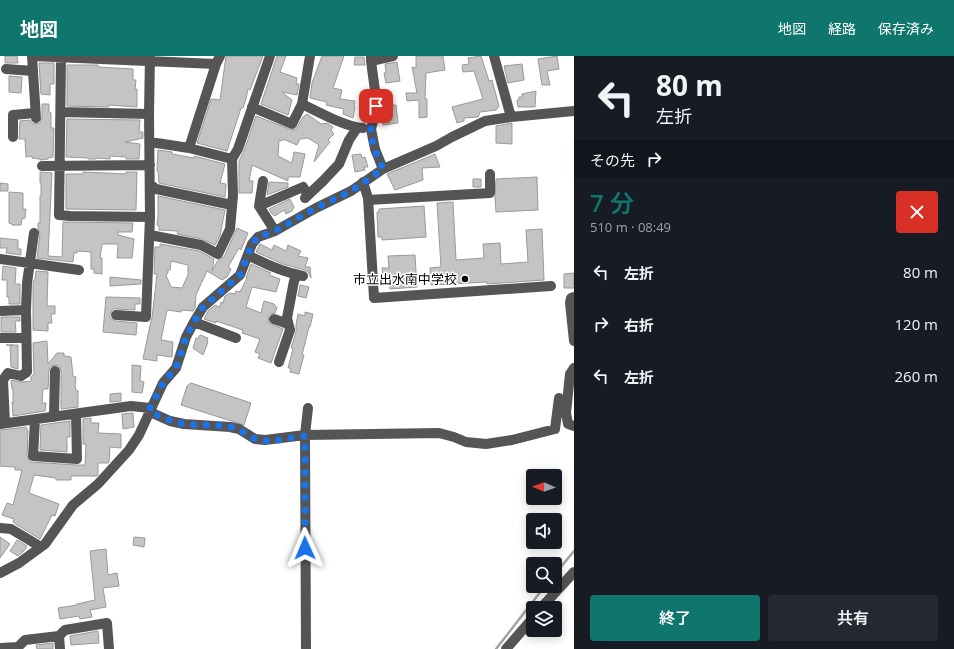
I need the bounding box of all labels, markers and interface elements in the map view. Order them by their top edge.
text: 地図 [20,16,58,42]
text: 地図 [778,19,806,38]
text: 経路 [828,19,856,38]
text: 保存済み [878,19,934,38]
text: 80 m [656,66,723,104]
icon: left [590,72,642,124]
pin [359,89,393,123]
icon: arrive [365,95,387,117]
text: 左折 [656,104,692,128]
icon: right [643,148,665,170]
text: その先 [590,150,635,170]
text: 7 分 [590,186,634,219]
button: close [896,191,938,233]
text: 510 m · 08:49 [590,218,671,236]
icon: left [590,261,612,283]
text: 80 m [903,262,938,282]
text: 左折 [624,263,654,283]
place label: 市立出水南中学校 [353,270,457,288]
marker: 市立出水南中学校 [460,274,470,284]
icon: right [590,313,612,335]
text: 120 m [894,314,938,334]
text: 右折 [624,315,654,335]
icon: left [590,365,612,387]
text: 260 m [894,366,938,386]
text: 左折 [624,367,654,387]
north arrow [526,469,562,505]
map controls [526,469,562,637]
button: sound [526,513,562,549]
position arrow [284,527,326,569]
button: search [526,557,562,593]
button: 終了 [590,595,760,641]
button: 共有 [768,595,938,641]
button: layers [526,601,562,637]

